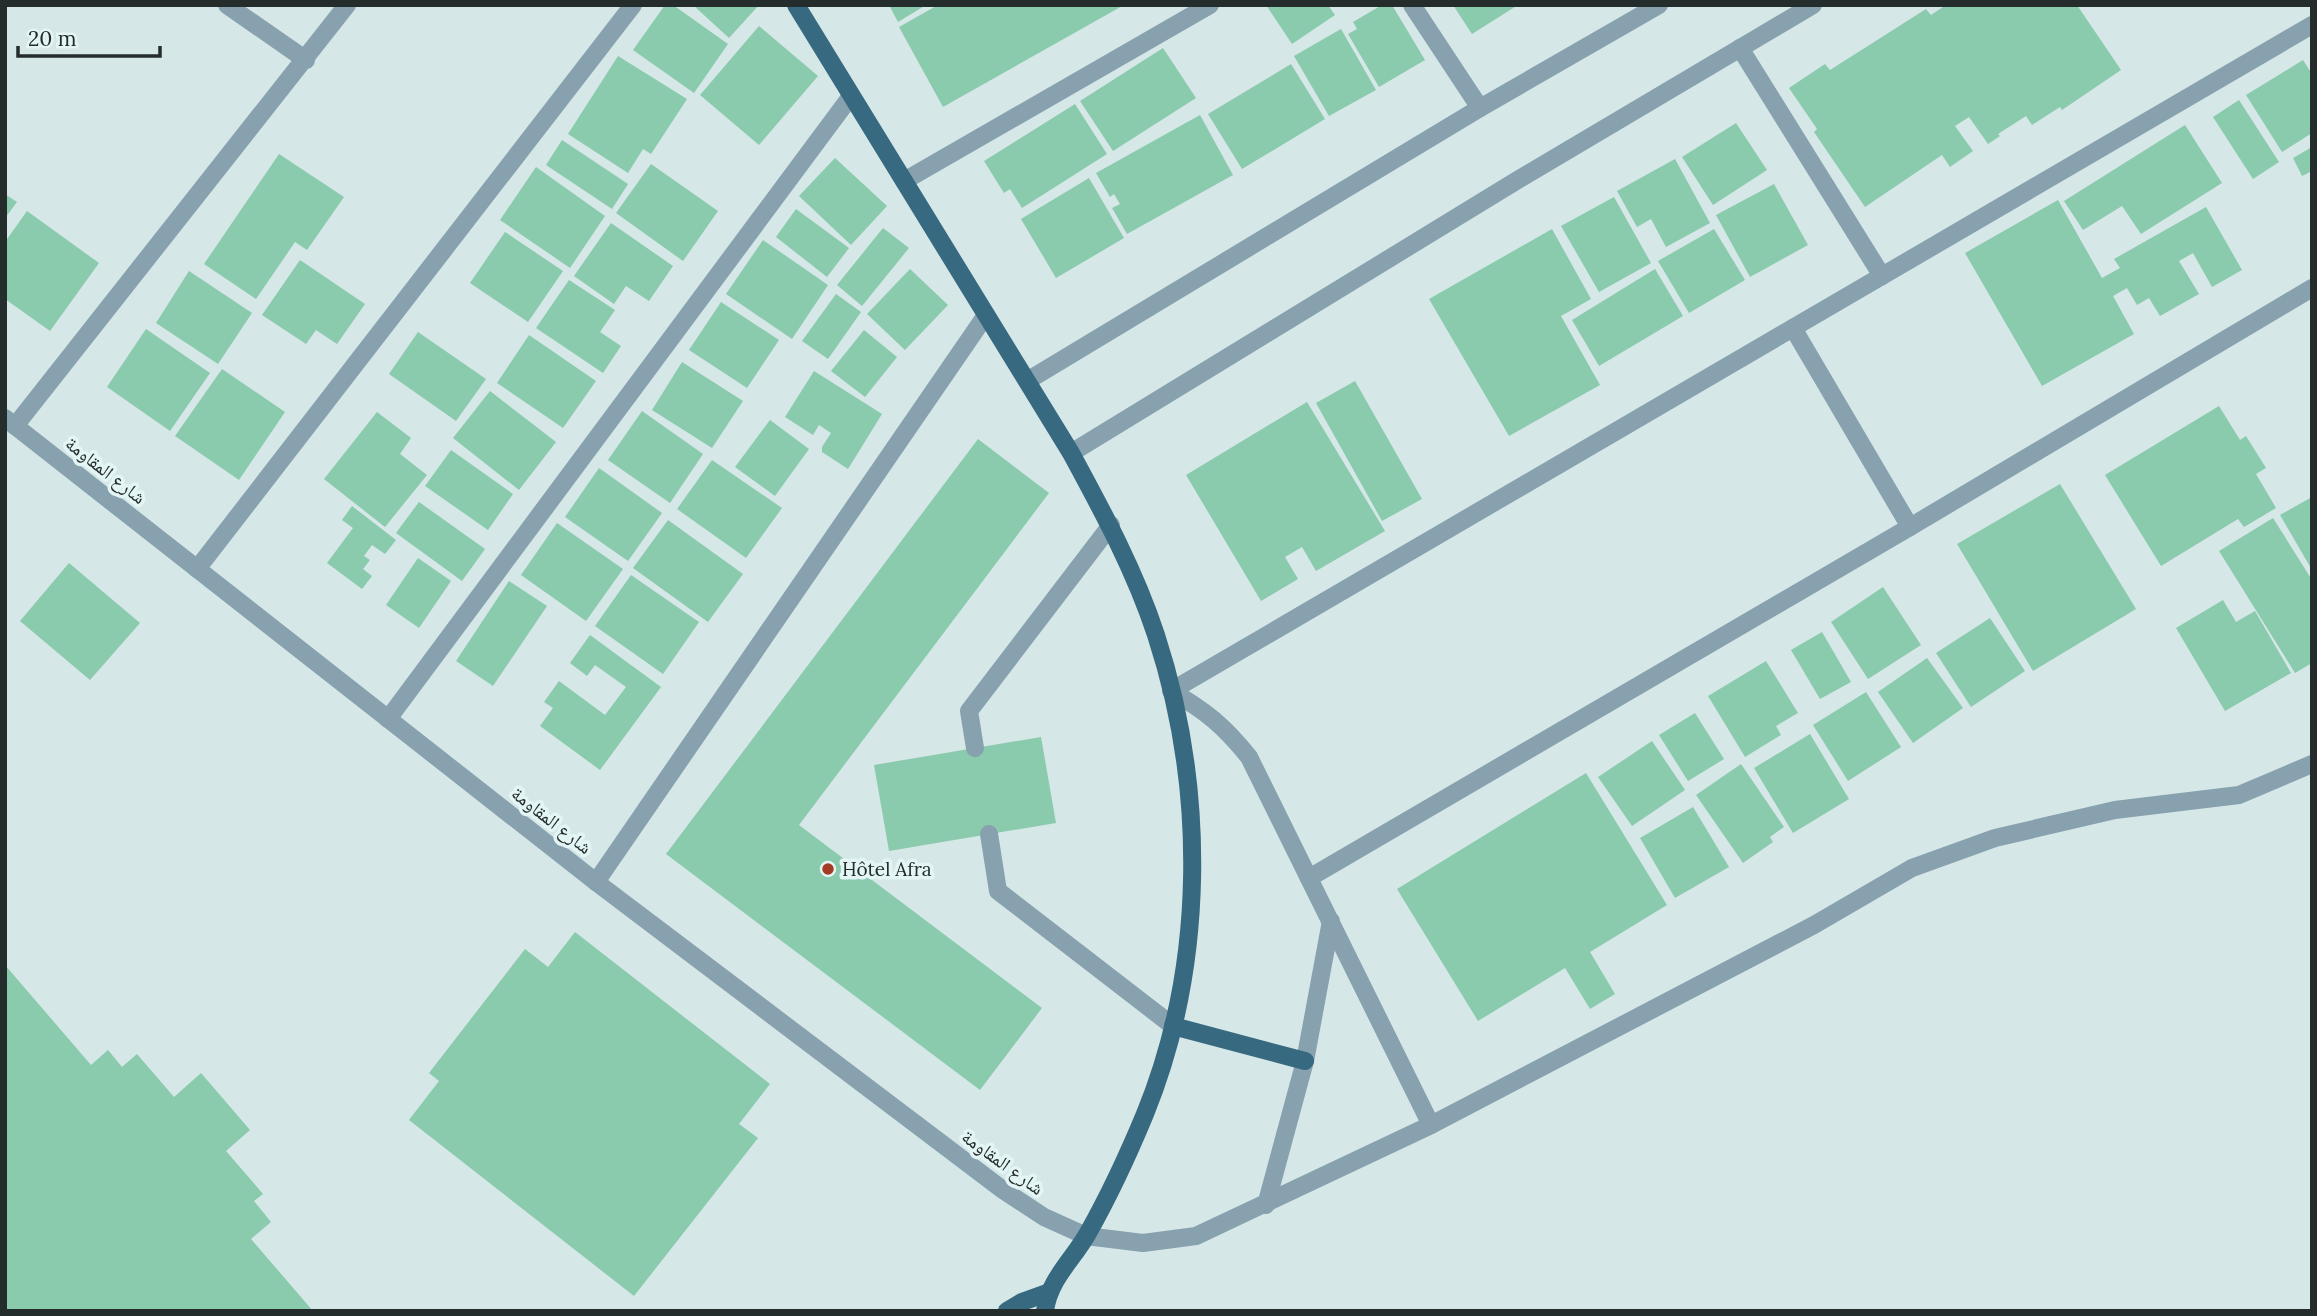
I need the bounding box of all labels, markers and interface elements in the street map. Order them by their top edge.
scale bar [18,14,159,58]
text: 20 m [28,25,77,52]
street label: شارع المقاومة [61,431,151,509]
street label: شارع المقاومة [507,781,597,859]
place label: Hôtel Afra [842,857,932,881]
marker: Hôtel Afra [820,861,836,877]
street label: شارع المقاومة [957,1124,1049,1200]

